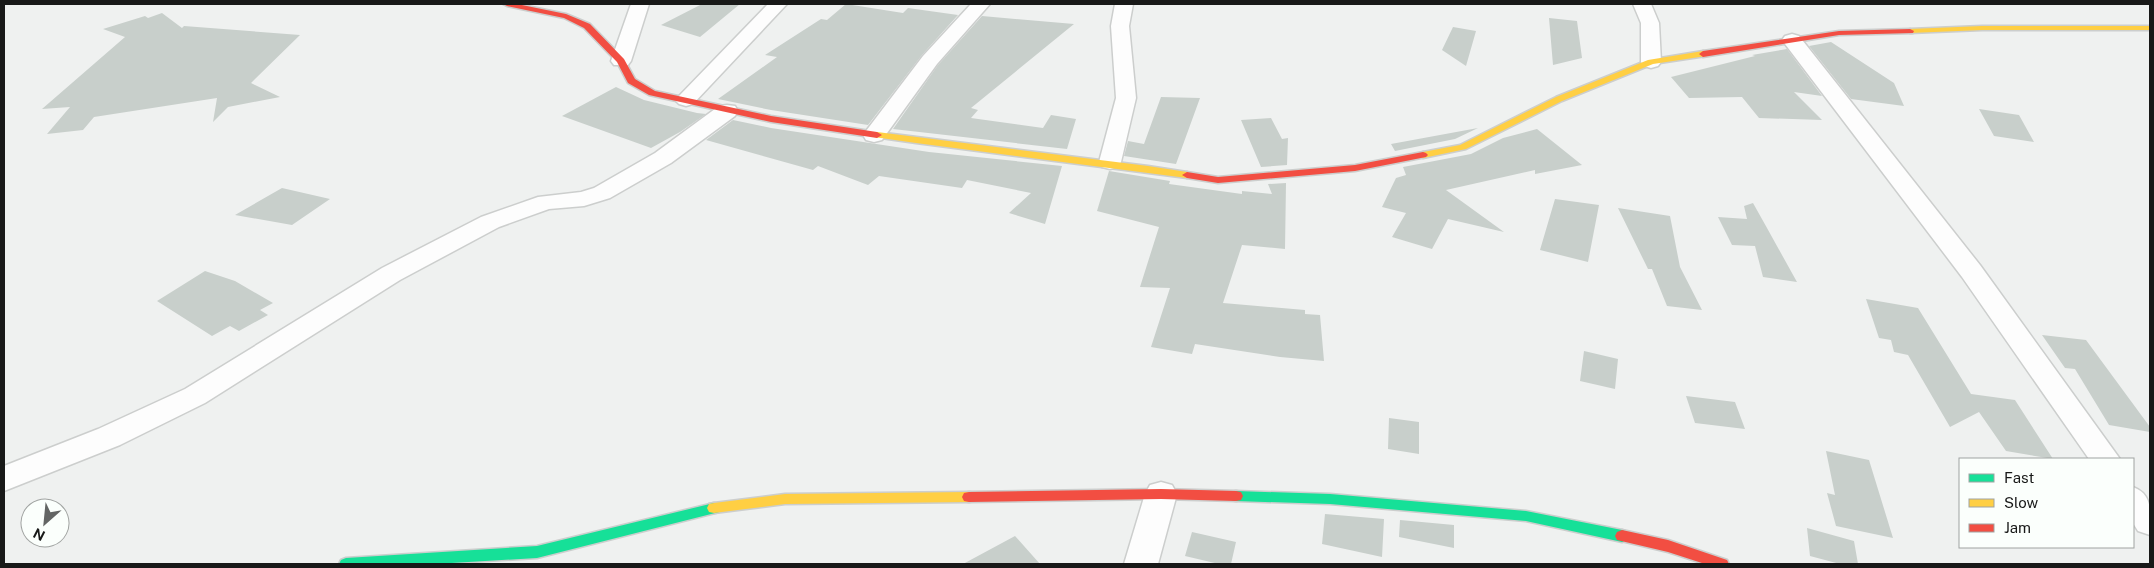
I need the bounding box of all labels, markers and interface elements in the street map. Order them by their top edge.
legend [1959,458,2134,548]
text: Fast [2004,469,2034,486]
text: Slow [2004,494,2039,511]
north arrow [20,498,70,548]
text: Jam [2004,519,2031,536]
text: N [31,525,48,544]

